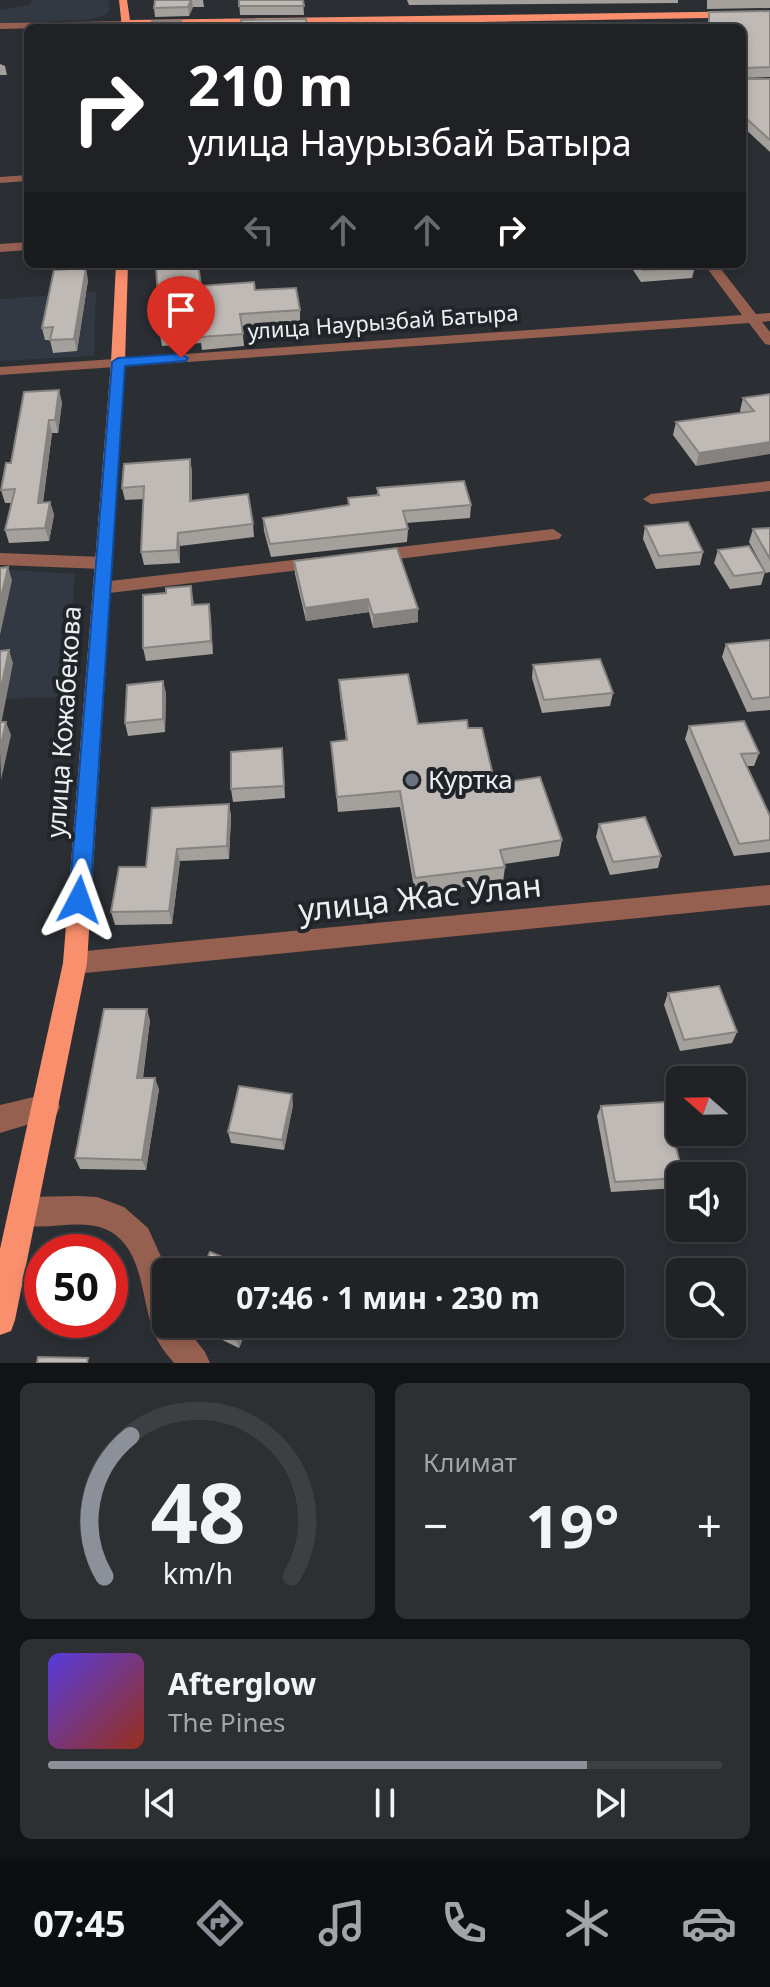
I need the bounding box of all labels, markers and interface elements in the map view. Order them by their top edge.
text: 210 m [188,46,353,122]
icon: right [56,56,160,160]
text: улица Наурызбай Батыра [188,118,632,167]
icon: left [237,208,281,252]
icon: ahead [321,208,365,252]
icon: ahead [405,208,449,252]
icon: right [489,208,533,252]
pin [147,276,215,358]
icon: arrive [159,288,203,332]
street label: улица Наурызбай Батыра [247,297,519,345]
street label: улица Кожабекова [37,605,89,839]
place label: Куртка [428,761,513,797]
marker: Куртка [403,771,421,789]
position arrow [37,858,121,942]
street label: улица Жас Улан [296,862,543,931]
north arrow [666,1066,746,1146]
map controls [666,1066,746,1338]
button: sound [666,1162,746,1242]
speed limit sign: 50 [24,1234,128,1338]
button: search [666,1258,746,1338]
text: 07:46 · 1 мин · 230 m [236,1277,540,1318]
text: Климат [423,1444,517,1480]
text: 48 [150,1454,245,1567]
text: 19° [525,1484,620,1566]
text: − [423,1495,448,1555]
text: + [697,1495,722,1555]
text: km/h [162,1553,233,1592]
text: Afterglow [168,1663,316,1704]
text: The Pines [168,1704,286,1740]
icon: previous [138,1781,182,1825]
icon: pause [363,1781,407,1825]
icon: next [588,1781,632,1825]
icon: directions [192,1895,248,1951]
icon: music [314,1895,370,1951]
icon: phone [436,1895,492,1951]
icon: climate [559,1895,615,1951]
icon: car [681,1895,737,1951]
text: 07:45 [33,1899,126,1948]

